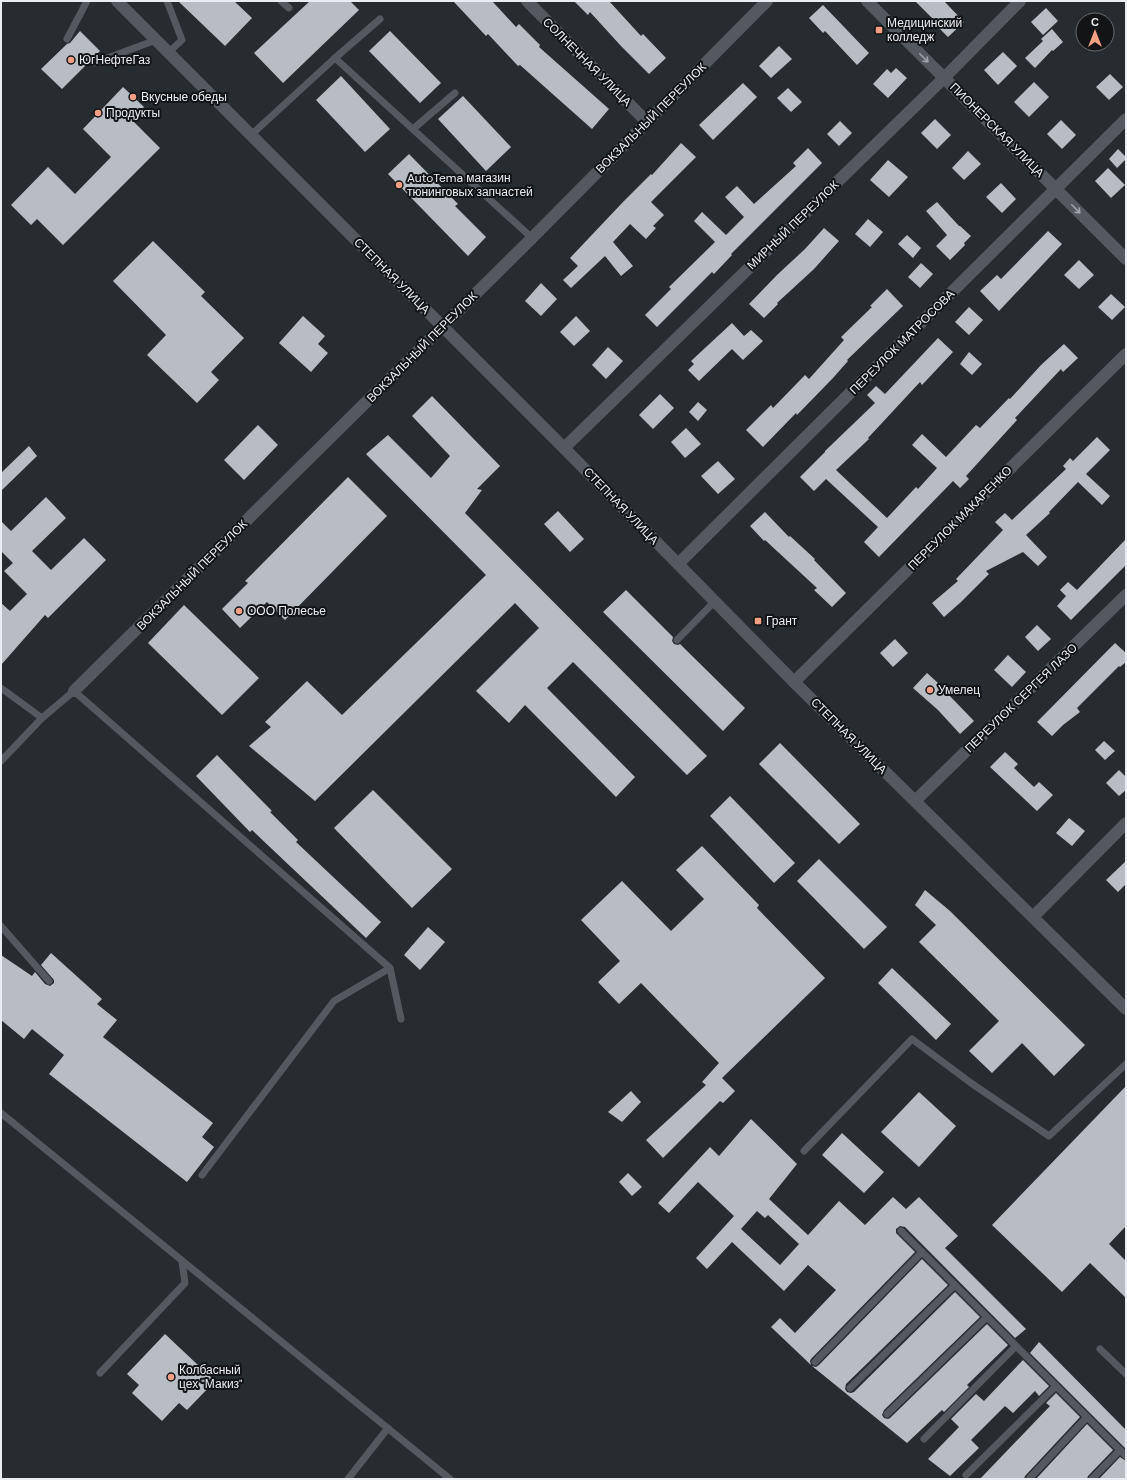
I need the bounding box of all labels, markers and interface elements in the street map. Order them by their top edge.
north arrow [1075,12,1115,52]
street label: СОЛНЕЧНАЯ УЛИЦА [539,14,635,110]
place label: Медицинский колледж [887,15,962,45]
text: С [1091,15,1099,29]
marker: Медицинский колледж [874,25,884,35]
place label: ЮгНефтеГаз [79,52,151,68]
one-way arrow [919,53,929,63]
marker: ЮгНефтеГаз [66,55,76,65]
street label: ВОКЗАЛЬНЫЙ ПЕРЕУЛОК [592,59,710,177]
street label: ПИОНЕРСКАЯ УЛИЦА [946,79,1048,181]
place label: Вкусные обеды [141,89,227,105]
marker: Вкусные обеды [128,92,138,102]
place label: Продукты [106,105,160,121]
marker: Продукты [93,108,103,118]
place label: AutoTema магазин тюнинговых запчастей [407,170,533,200]
street label: МИРНЫЙ ПЕРЕУЛОК [744,177,842,273]
marker: AutoTema магазин тюнинговых запчастей [394,180,404,190]
one-way arrow [1072,204,1081,214]
street label: СТЕПНАЯ УЛИЦА [351,235,433,317]
street label: ПЕРЕУЛОК МАТРОСОВА [846,286,958,398]
street label: ВОКЗАЛЬНЫЙ ПЕРЕУЛОК [363,288,481,406]
street label: ПЕРЕУЛОК МАКАРЕНКО [904,462,1016,574]
street label: СТЕПНАЯ УЛИЦА [580,464,662,548]
street label: ВОКЗАЛЬНЫЙ ПЕРЕУЛОК [133,516,251,634]
place label: ООО Полесье [247,603,326,619]
marker: ООО Полесье [234,606,244,616]
place label: Грант [766,613,798,629]
marker: Грант [753,616,763,626]
street label: ПЕРЕУЛОК СЕРГЕЯ ЛАЗО [961,640,1081,756]
place label: Умелец [938,682,980,698]
marker: Умелец [925,685,935,695]
street label: СТЕПНАЯ УЛИЦА [808,695,890,777]
place label: Колбасный цех "Макиз" [179,1362,243,1392]
marker: Колбасный цех "Макиз" [166,1372,176,1382]

